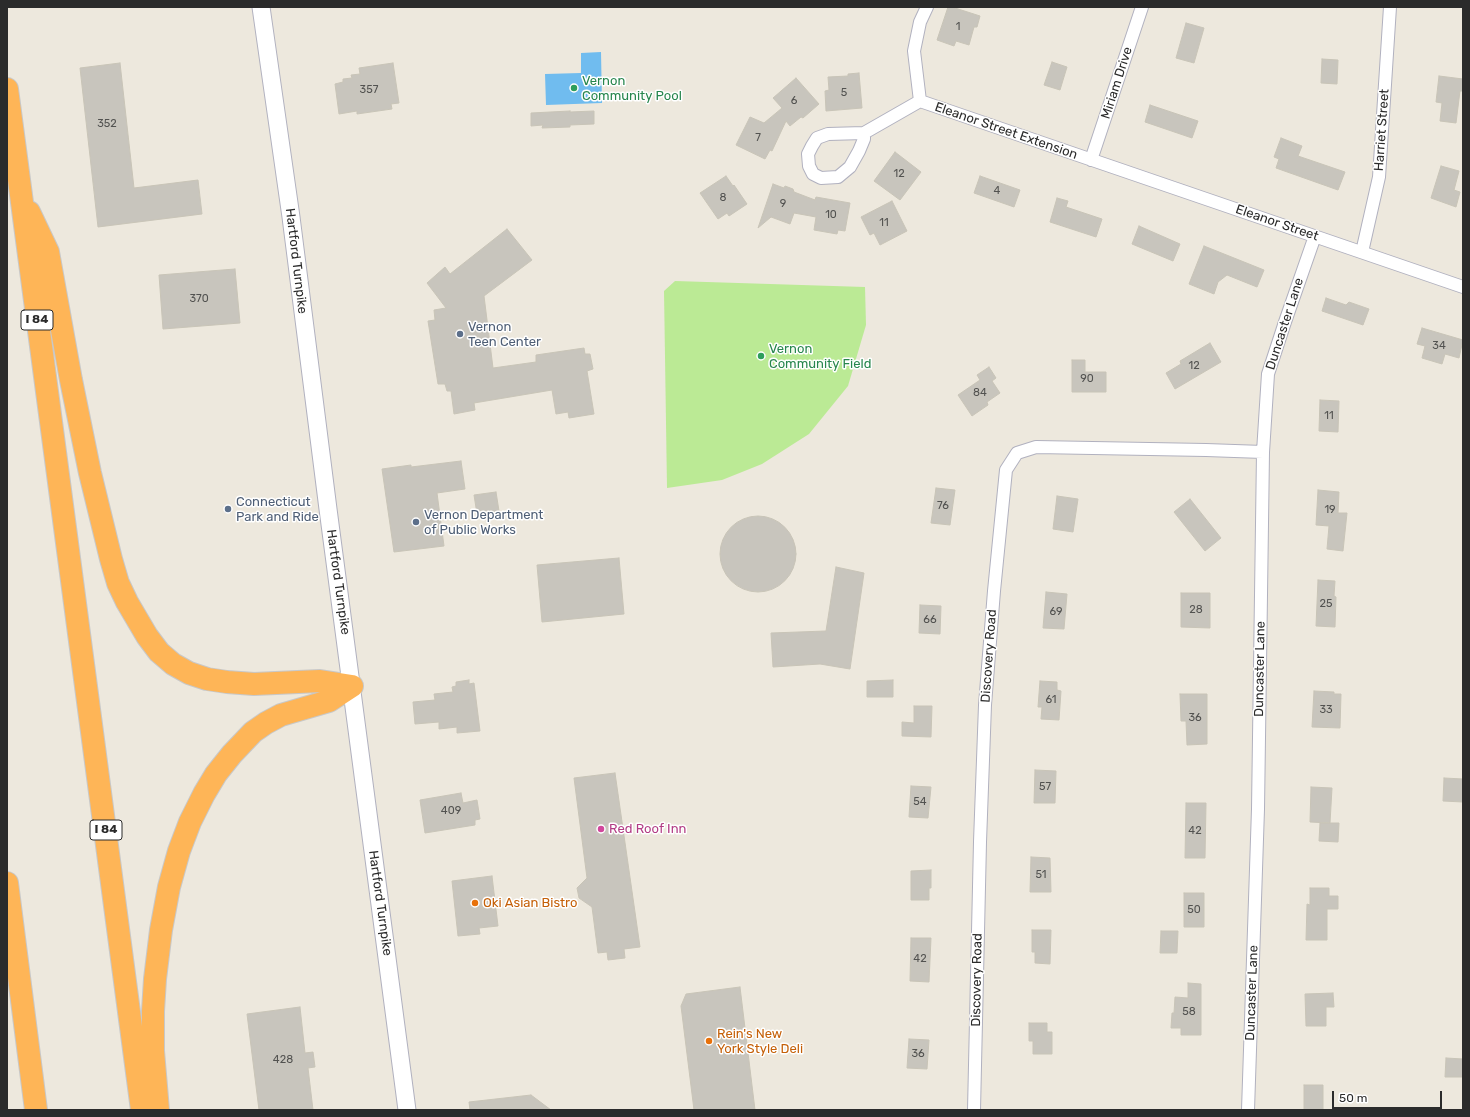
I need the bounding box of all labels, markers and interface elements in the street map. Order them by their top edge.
house number: 1 [956,20,960,34]
street label: Miriam Drive [1098,45,1136,121]
place label: Vernon Community Pool [582,73,682,104]
house number: 357 [360,83,378,97]
marker: Vernon Community Pool [569,83,579,93]
house number: 5 [841,86,847,100]
street label: Harriet Street [1371,88,1393,172]
house number: 6 [791,94,797,108]
street label: Eleanor Street Extension [933,99,1079,163]
house number: 352 [97,117,117,131]
house number: 7 [755,131,761,145]
house number: 12 [893,167,905,181]
house number: 4 [994,184,1000,198]
house number: 8 [720,191,726,205]
house number: 9 [780,197,786,211]
street label: Eleanor Street [1234,202,1320,244]
street label: Hartford Turnpike [282,207,310,315]
house number: 10 [825,208,837,222]
house number: 11 [879,216,889,230]
street label: Duncaster Lane [1263,276,1307,372]
house number: 370 [189,292,209,306]
road number: I 84 [21,310,53,330]
place label: Vernon Teen Center [468,319,541,350]
marker: Vernon Teen Center [455,329,465,339]
house number: 34 [1432,339,1446,353]
place label: Vernon Community Field [769,341,871,372]
marker: Vernon Community Field [756,351,766,361]
house number: 12 [1188,359,1200,373]
house number: 90 [1080,372,1094,386]
house number: 84 [973,386,987,400]
house number: 11 [1324,409,1334,423]
place label: Connecticut Park and Ride [236,494,319,525]
house number: 76 [937,499,949,513]
house number: 19 [1324,503,1336,517]
marker: Connecticut Park and Ride [223,504,233,514]
place label: Vernon Department of Public Works [424,507,543,538]
marker: Vernon Department of Public Works [411,517,421,527]
street label: Hartford Turnpike [323,528,353,636]
house number: 25 [1320,597,1332,611]
house number: 28 [1189,603,1203,617]
house number: 69 [1049,605,1063,619]
street label: Discovery Road [978,609,1000,703]
house number: 66 [923,613,937,627]
street label: Duncaster Lane [1251,621,1269,717]
house number: 61 [1045,693,1057,707]
house number: 33 [1319,703,1333,717]
house number: 36 [1188,711,1202,725]
house number: 57 [1039,780,1051,794]
house number: 54 [913,795,927,809]
house number: 409 [441,804,461,818]
road number: I 84 [90,820,122,840]
place label: Red Roof Inn [609,821,686,837]
marker: Red Roof Inn [596,824,606,834]
house number: 42 [1188,824,1202,838]
street label: Hartford Turnpike [365,849,395,957]
house number: 51 [1035,868,1047,882]
place label: Oki Asian Bistro [483,895,577,911]
marker: Oki Asian Bistro [470,898,480,908]
house number: 50 [1187,903,1201,917]
street label: Discovery Road [968,933,986,1027]
street label: Duncaster Lane [1243,945,1261,1041]
house number: 42 [913,952,927,966]
house number: 58 [1182,1005,1196,1019]
place label: Rein's New York Style Deli [717,1026,803,1057]
marker: Rein's New York Style Deli [704,1036,714,1046]
house number: 36 [911,1047,925,1061]
house number: 428 [273,1053,293,1067]
scale bar [1334,1083,1444,1109]
text: 50 m [1339,1091,1367,1105]

